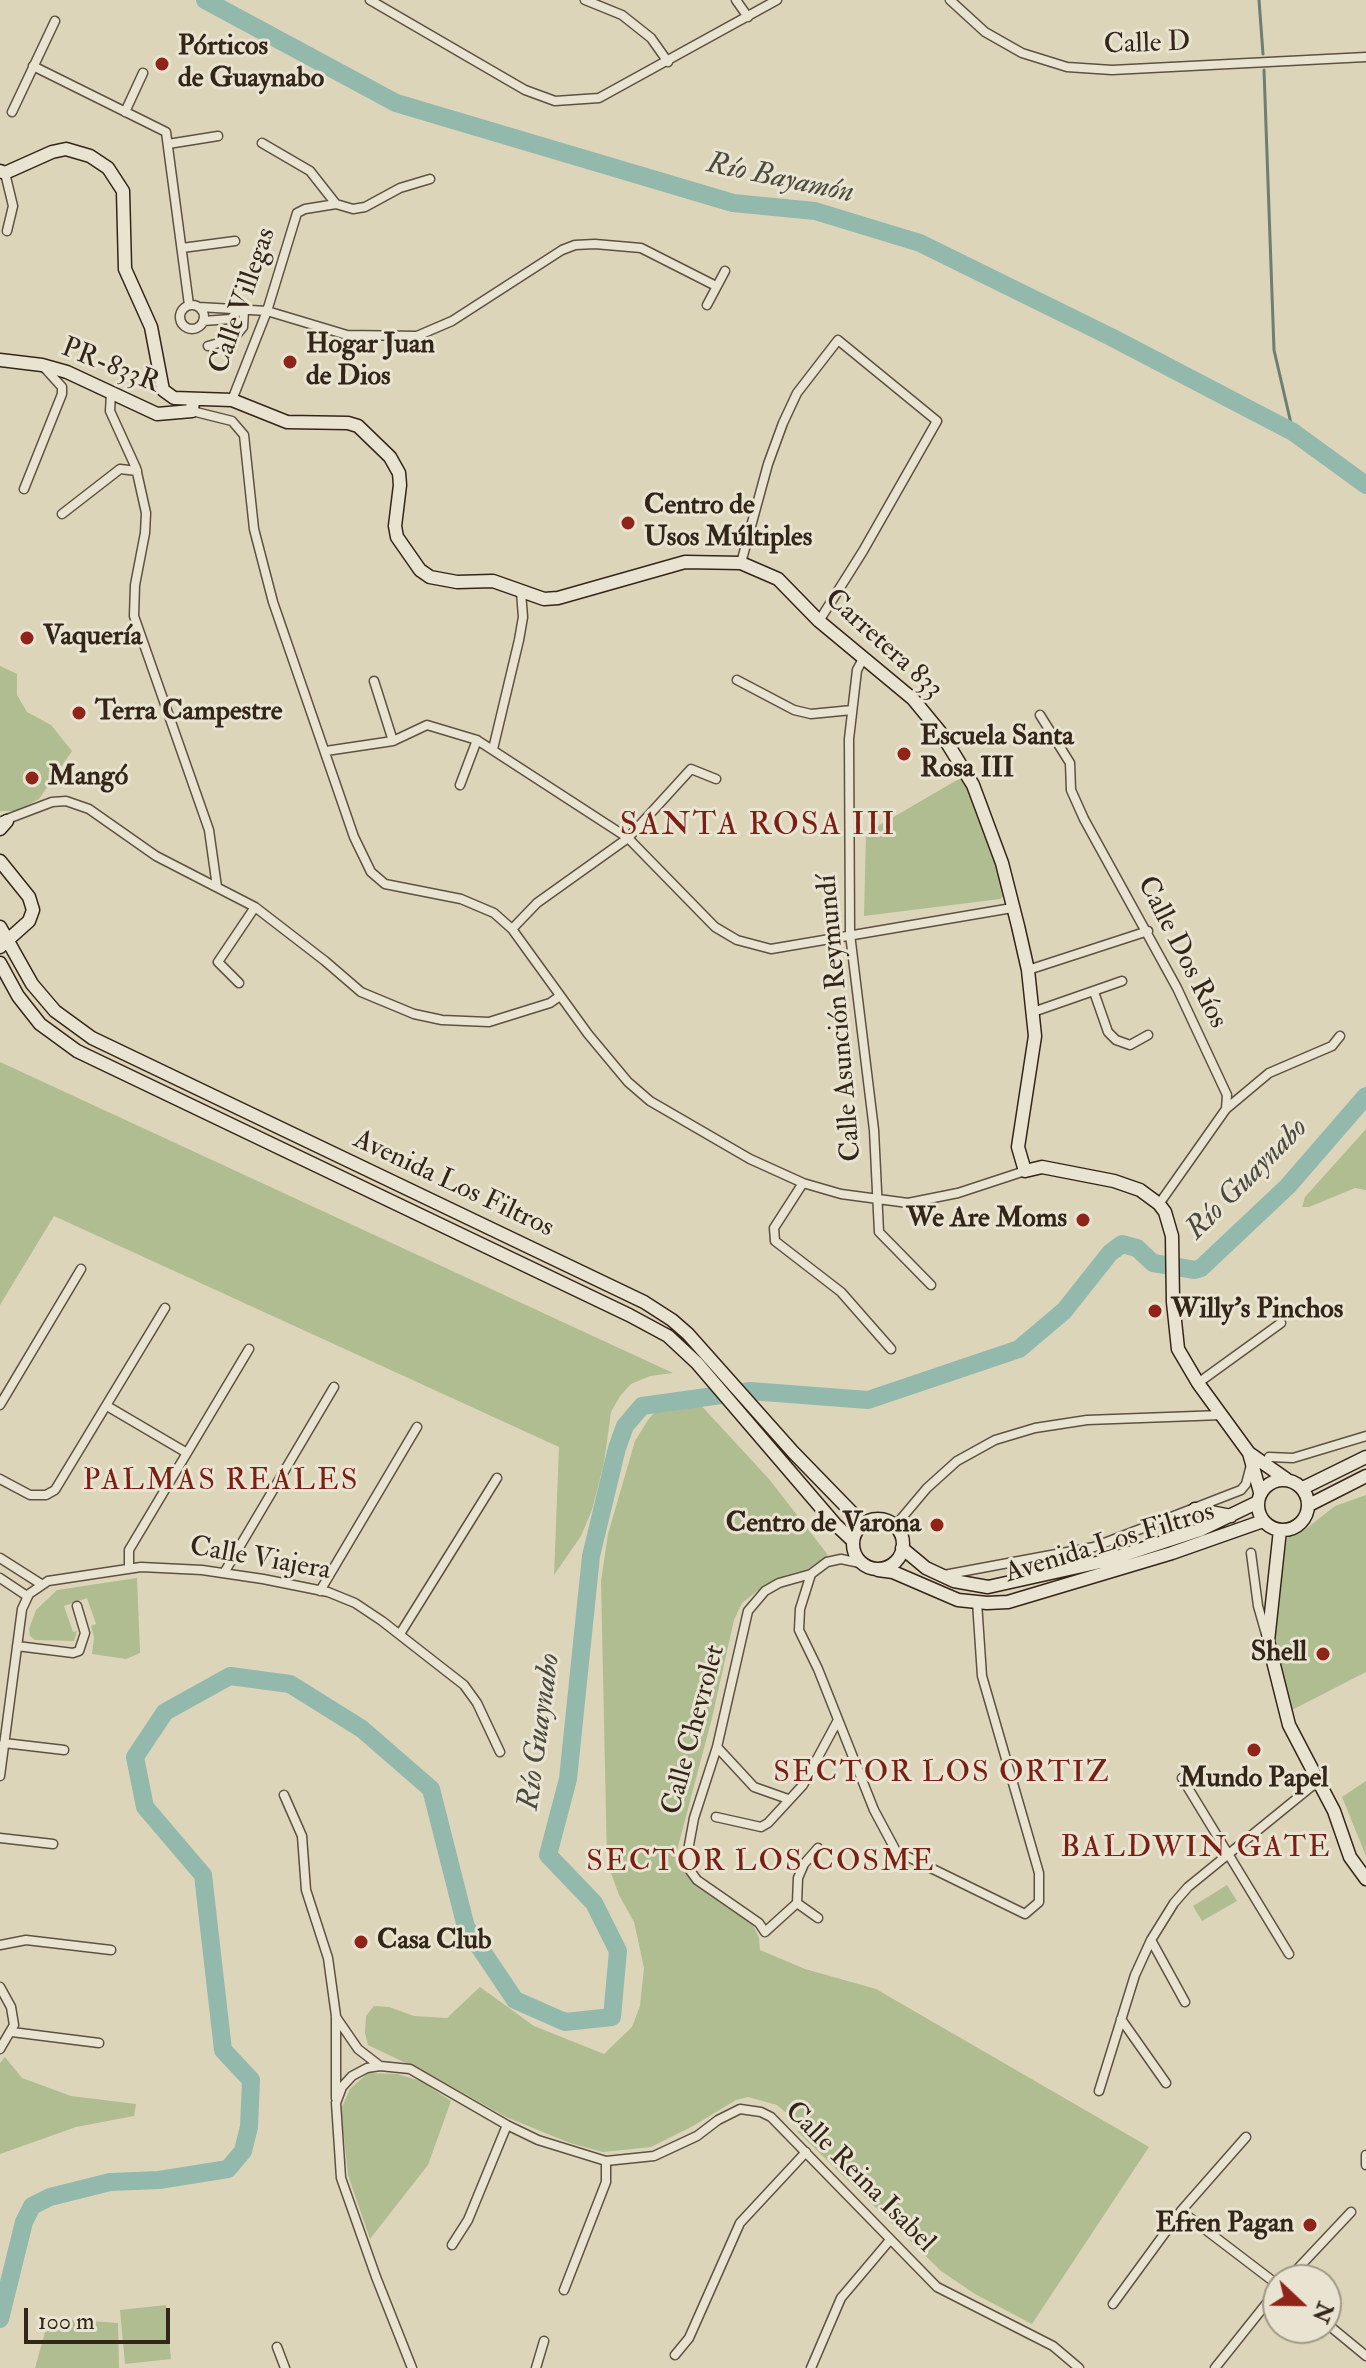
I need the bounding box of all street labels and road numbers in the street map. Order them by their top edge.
street label: Calle D [1103,27,1191,63]
street label: Calle Villegas [203,224,285,378]
street label: PR-833R [56,332,164,402]
street label: Carretera 833 [817,583,949,707]
street label: Calle Dos Ríos [1128,871,1234,1035]
street label: Calle Asunción Reymundí [812,873,870,1163]
street label: Avenida Los Filtros [347,1124,559,1246]
street label: Avenida Los Filtros [1001,1496,1219,1592]
street label: Calle Viajera [187,1531,333,1589]
street label: Calle Chevrolet [656,1642,734,1818]
street label: Calle Reina Isabel [777,2096,941,2260]

